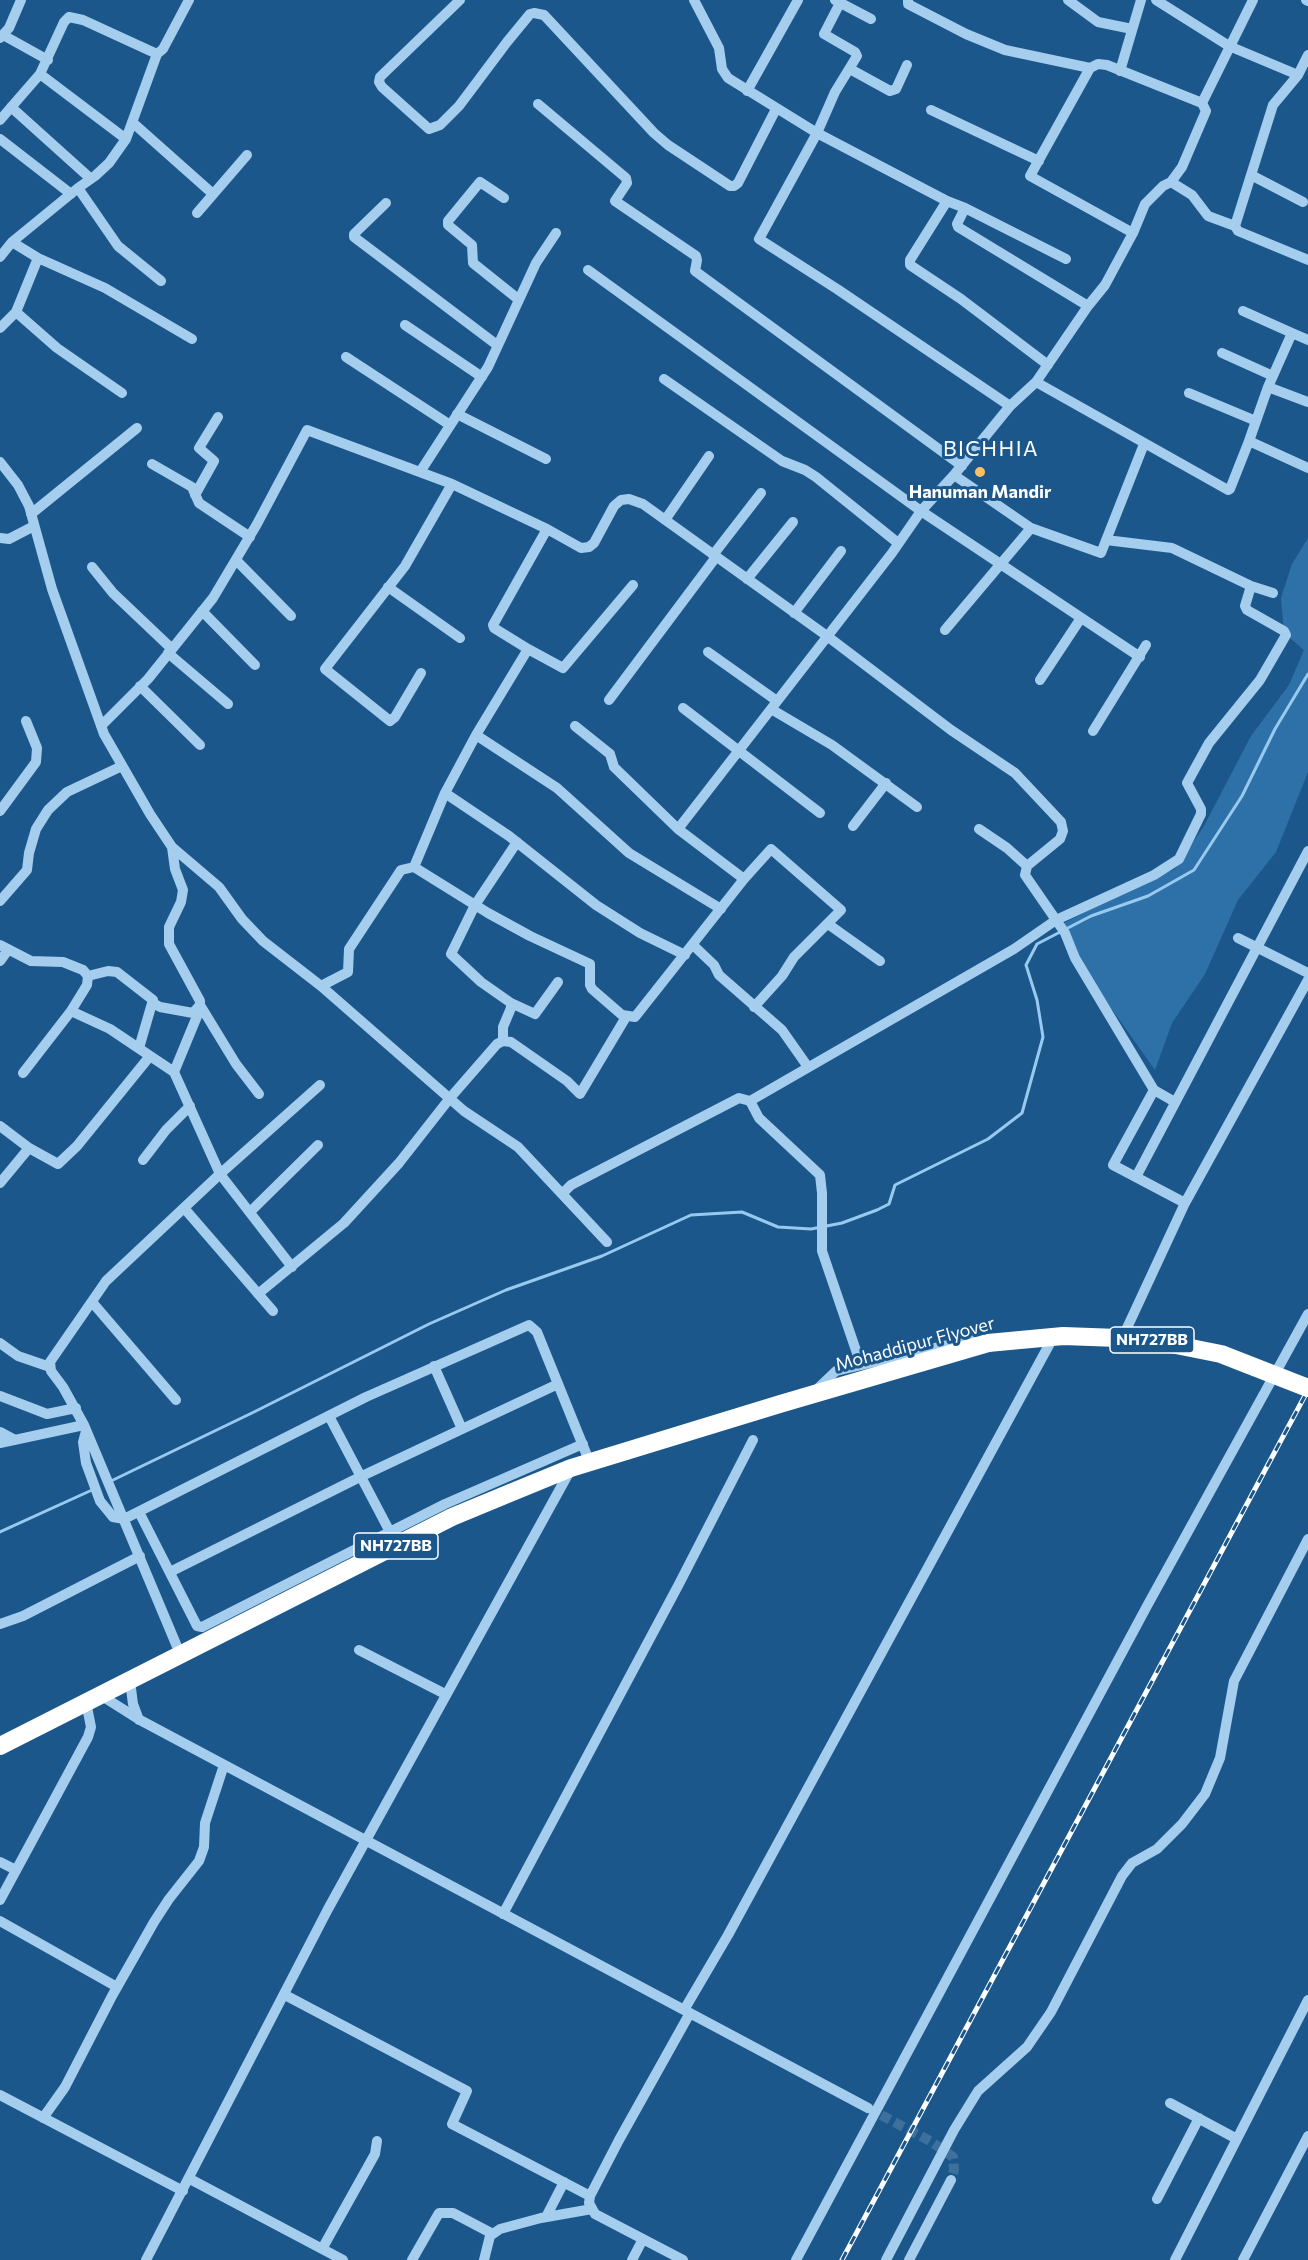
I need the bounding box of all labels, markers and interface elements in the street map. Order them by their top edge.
district label: BICHHIA [943,436,1039,462]
marker: Hanuman Mandir [973,465,987,479]
place label: Hanuman Mandir [909,481,1051,503]
street label: Mohaddipur Flyover [833,1312,997,1376]
road number: NH727BB [1110,1327,1194,1353]
road number: NH727BB [354,1533,438,1559]

